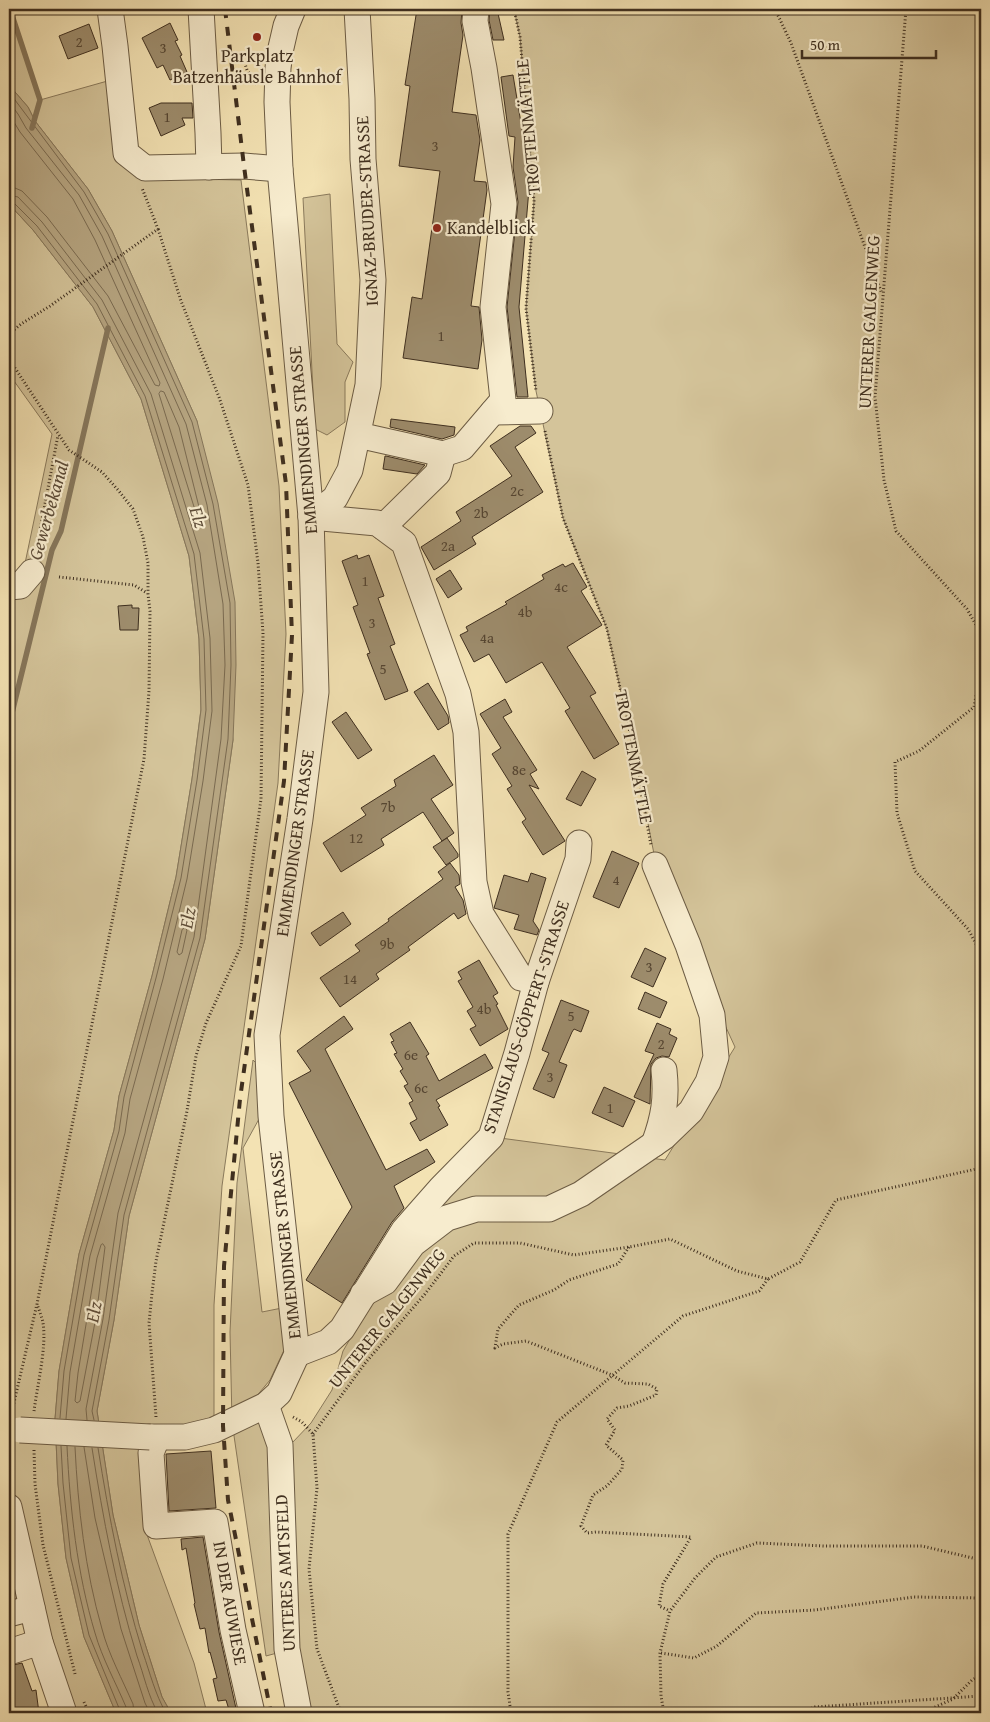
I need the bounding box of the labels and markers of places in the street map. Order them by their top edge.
marker: Parkplatz Batzenhäusle Bahnhof [251,31,263,43]
place label: Parkplatz Batzenhäusle Bahnhof [173,42,343,90]
place label: Kandelblick [447,214,537,241]
marker: Kandelblick [431,222,443,234]

